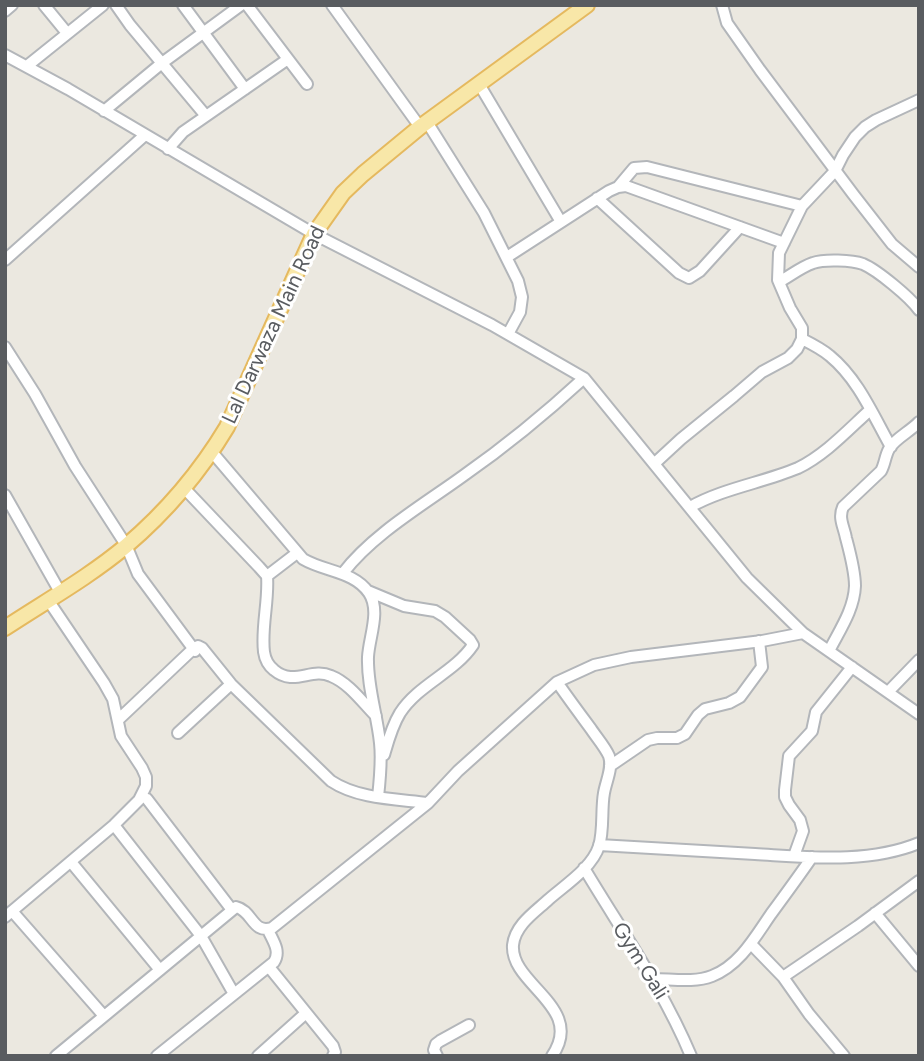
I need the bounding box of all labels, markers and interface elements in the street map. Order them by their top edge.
street label: Lal Darwaza Main Road [217,222,331,428]
street label: Gym Gali [606,918,674,1004]

